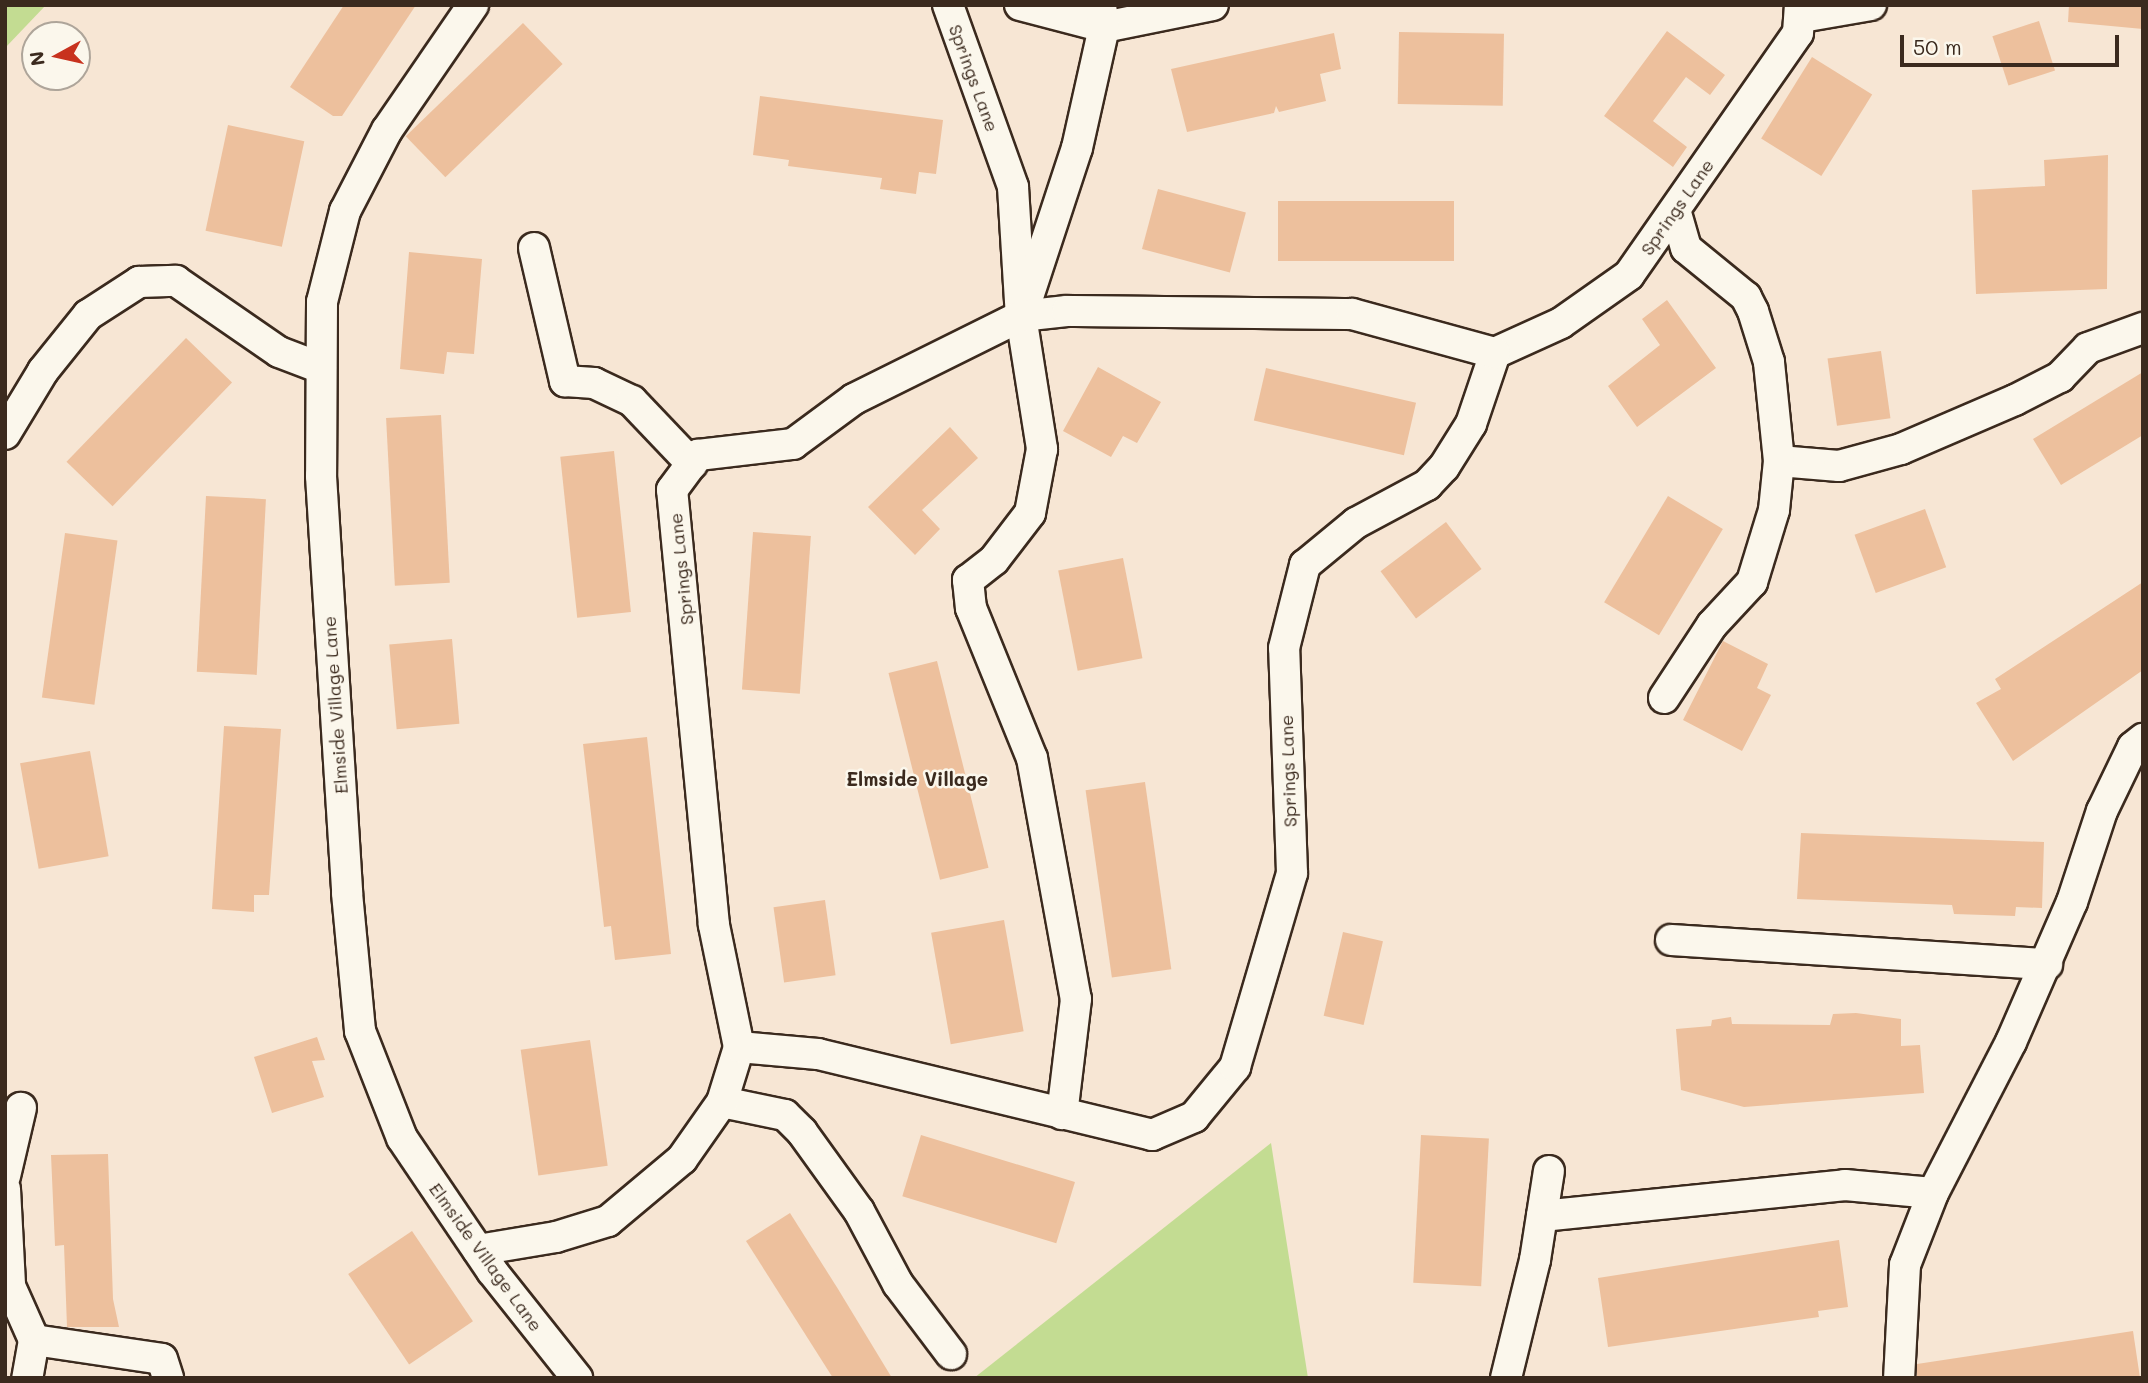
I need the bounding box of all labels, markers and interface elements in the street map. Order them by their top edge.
north arrow [21,21,91,91]
street label: Springs Lane [945,21,1003,135]
scale bar [1903,21,2122,65]
text: 50 m [1913,33,1962,60]
text: N [23,50,50,68]
street label: Springs Lane [1636,155,1718,259]
street label: Springs Lane [664,512,698,626]
street label: Elmside Village Lane [318,615,352,795]
street label: Springs Lane [1275,714,1301,828]
district label: Elmside Village [846,768,988,790]
street label: Elmside Village Lane [425,1179,547,1335]

